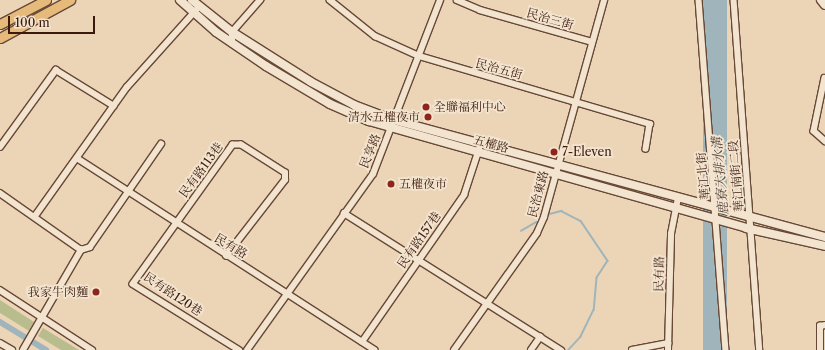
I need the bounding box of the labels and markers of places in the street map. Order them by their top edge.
place label: 全聯福利中心 [434,100,506,114]
marker: 全聯福利中心 [421,102,431,112]
place label: 清水五權夜市 [348,110,420,124]
marker: 清水五權夜市 [423,112,433,122]
place label: 7-Eleven [562,145,612,159]
marker: 7-Eleven [549,147,559,157]
place label: 五權夜市 [399,177,447,191]
marker: 五權夜市 [386,179,396,189]
place label: 我家牛肉麵 [28,285,88,299]
marker: 我家牛肉麵 [91,287,101,297]

